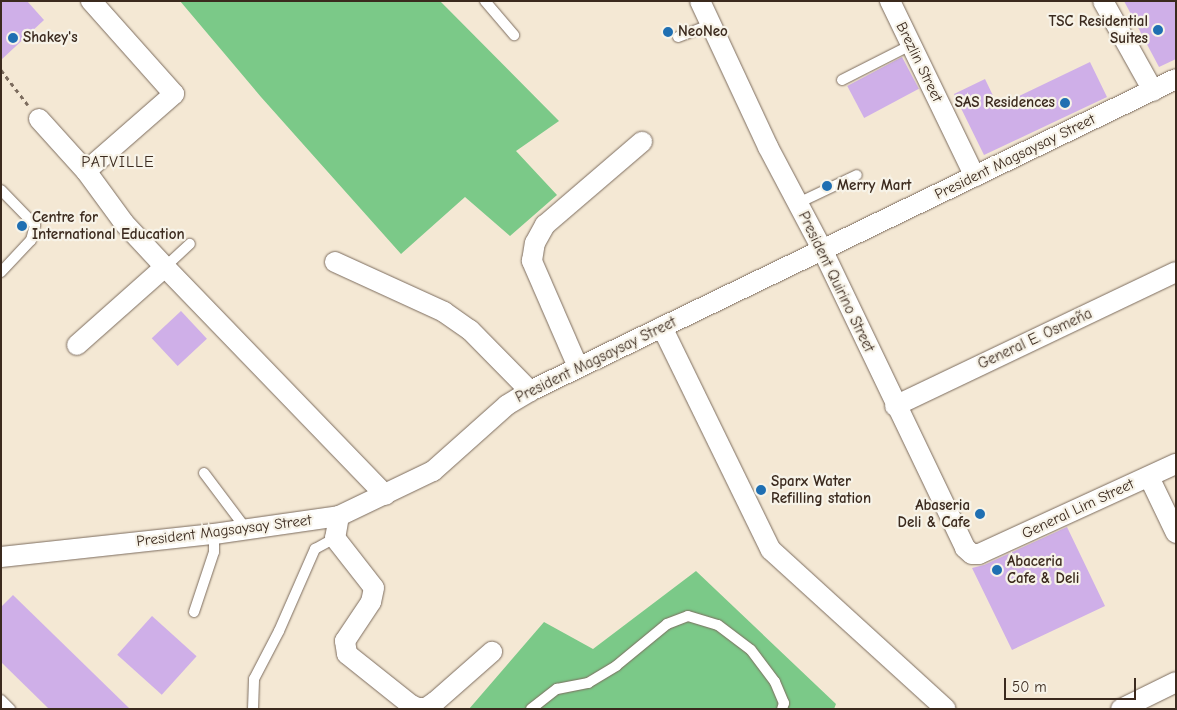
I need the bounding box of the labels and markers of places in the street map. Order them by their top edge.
place label: TSC Residential Suites [1048,12,1148,47]
place label: NeoNeo [678,23,728,41]
marker: TSC Residential Suites [1152,24,1164,36]
marker: NeoNeo [662,26,674,38]
place label: Shakey's [23,29,78,47]
marker: Shakey's [7,32,19,44]
place label: SAS Residences [955,94,1055,112]
marker: SAS Residences [1059,97,1071,109]
place label: Merry Mart [837,177,911,195]
marker: Merry Mart [821,180,833,192]
place label: Centre for International Education [32,208,185,243]
marker: Centre for International Education [16,220,28,232]
place label: Sparx Water Refilling station [771,472,871,507]
marker: Sparx Water Refilling station [755,484,767,496]
place label: Abaseria Deli & Cafe [898,496,970,531]
marker: Abaseria Deli & Cafe [974,508,986,520]
place label: Abaceria Cafe & Deli [1007,552,1079,587]
marker: Abaceria Cafe & Deli [991,564,1003,576]

